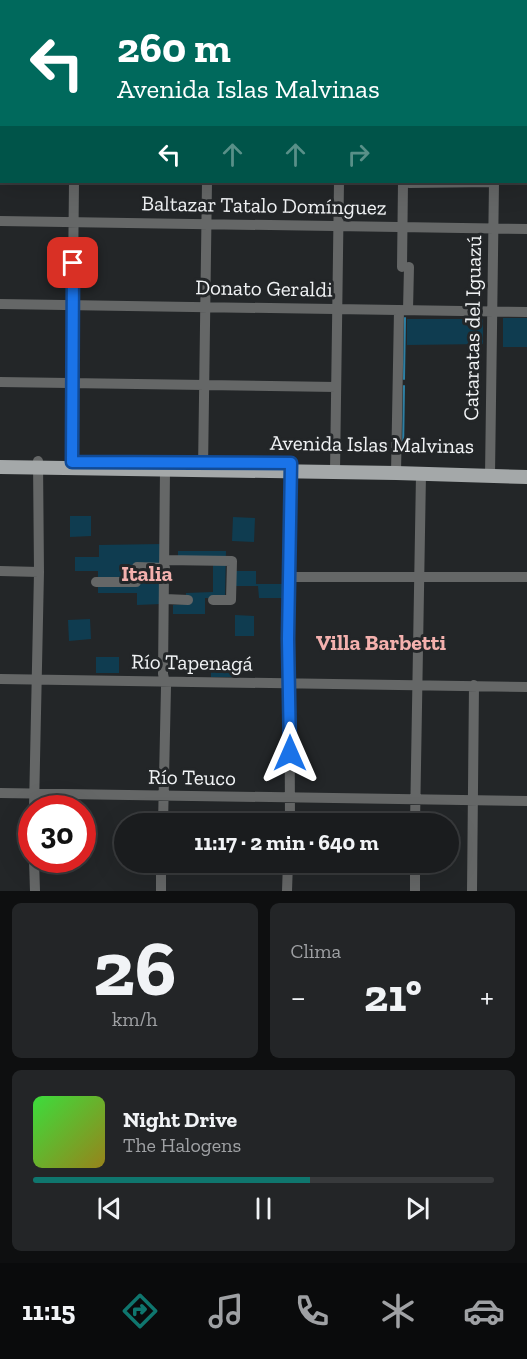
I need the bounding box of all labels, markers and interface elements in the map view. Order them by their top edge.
text: 260 m [117,22,231,73]
icon: left [18,24,96,102]
text: Avenida Islas Malvinas [117,73,380,105]
icon: left [153,138,186,171]
icon: ahead [216,138,249,171]
icon: ahead [279,138,312,171]
icon: right [342,138,375,171]
street label: Baltazar Tatalo Domínguez [141,190,387,220]
street label: Cataratas del Iguazú [458,235,486,421]
pin [47,237,98,288]
icon: arrive [56,246,89,279]
street label: Donato Geraldi [195,274,333,302]
street label: Avenida Islas Malvinas [270,430,474,458]
district label: Italia [121,560,173,587]
district label: Villa Barbetti [316,629,447,656]
street label: Río Tapenagá [131,648,253,676]
position arrow [258,721,322,785]
street label: Río Teuco [148,764,236,790]
speed limit sign: 30 [18,795,96,873]
text: 11:17 · 2 min · 640 m [194,829,379,856]
text: 26 [93,921,177,1015]
text: Clima [291,939,341,963]
text: 21° [364,969,422,1023]
text: − [291,977,306,1016]
text: + [480,977,494,1016]
text: km/h [112,1007,158,1031]
text: Night Drive [123,1106,237,1133]
text: The Halogens [123,1133,241,1157]
icon: previous [93,1192,126,1225]
icon: pause [247,1192,280,1225]
icon: next [401,1192,434,1225]
icon: directions [119,1290,161,1332]
icon: music [205,1290,247,1332]
icon: phone [291,1290,333,1332]
icon: climate [377,1290,419,1332]
icon: car [463,1290,505,1332]
text: 11:15 [22,1295,75,1327]

